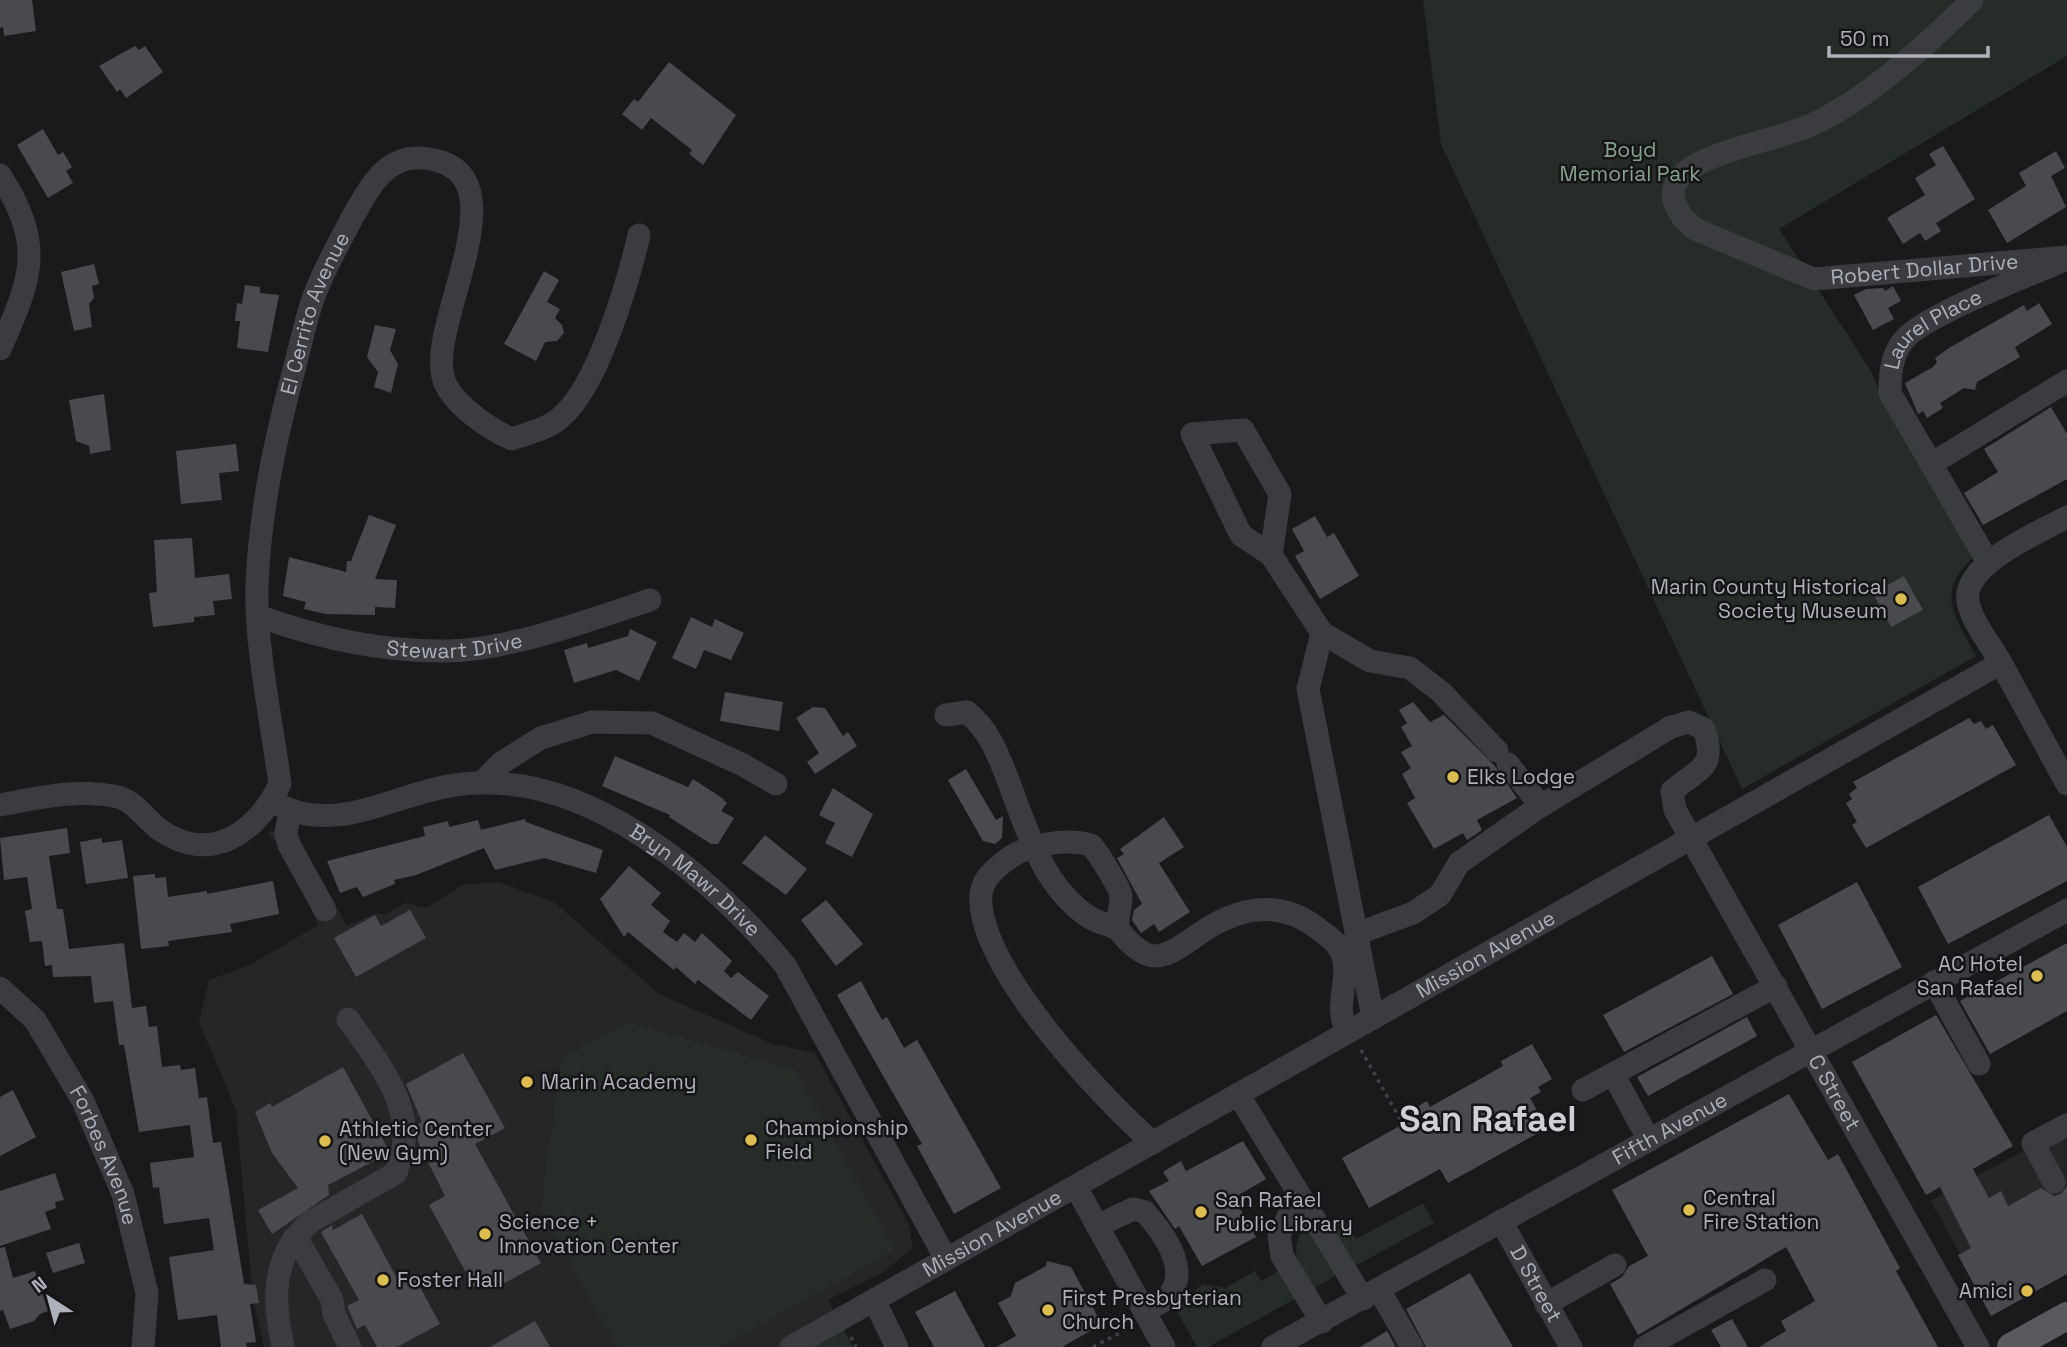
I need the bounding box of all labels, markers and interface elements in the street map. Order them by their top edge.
scale bar [1829,14,1988,58]
text: 50 m [1840,25,1890,52]
park label: Boyd Memorial Park [1560,136,1701,187]
street label: El Cerrito Avenue [274,227,355,398]
street label: Robert Dollar Drive [1829,247,2019,290]
street label: Laurel Place [1878,283,1986,372]
place label: Marin County Historical Society Museum [1651,573,1887,624]
marker: Marin County Historical Society Museum [1893,591,1909,607]
street label: Stewart Drive [385,626,525,664]
place label: Elks Lodge [1467,763,1575,790]
marker: Elks Lodge [1445,769,1461,785]
street label: Bryn Mawr Drive [625,817,767,942]
street label: Mission Avenue [1411,904,1560,1004]
place label: AC Hotel San Rafael [1917,950,2023,1001]
marker: AC Hotel San Rafael [2029,968,2045,984]
street label: C Street [1803,1049,1867,1135]
place label: Marin Academy [541,1068,697,1095]
marker: Marin Academy [519,1074,535,1090]
street label: Forbes Avenue [64,1080,144,1228]
street label: Fifth Avenue [1607,1086,1732,1171]
district label: San Rafael [1399,1097,1577,1141]
place label: Championship Field [765,1114,909,1165]
place label: Athletic Center (New Gym) [339,1115,492,1166]
marker: Championship Field [743,1132,759,1148]
marker: Athletic Center (New Gym) [317,1133,333,1149]
street label: Mission Avenue [917,1183,1066,1283]
place label: Central Fire Station [1703,1184,1819,1235]
place label: San Rafael Public Library [1215,1186,1353,1237]
marker: Central Fire Station [1681,1202,1697,1218]
marker: San Rafael Public Library [1193,1204,1209,1220]
place label: Science + Innovation Center [499,1208,679,1259]
marker: Science + Innovation Center [477,1226,493,1242]
street label: D Street [1504,1241,1568,1327]
north arrow [14,1263,84,1333]
place label: Foster Hall [397,1266,503,1293]
text: N [27,1271,52,1299]
marker: Foster Hall [375,1272,391,1288]
place label: Amici [1959,1277,2013,1304]
marker: Amici [2019,1283,2035,1299]
place label: First Presbyterian Church [1062,1284,1242,1335]
marker: First Presbyterian Church [1040,1302,1056,1318]

